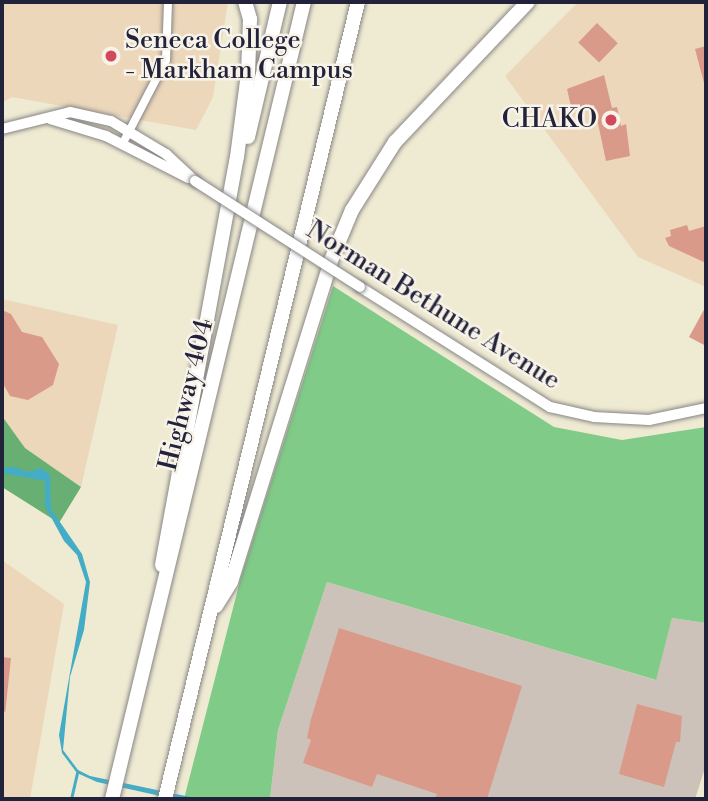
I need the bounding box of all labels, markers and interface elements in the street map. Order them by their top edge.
place label: Seneca College - Markham Campus [125,25,353,86]
marker: Seneca College - Markham Campus [103,48,119,64]
place label: CHAKO [502,104,597,136]
marker: CHAKO [603,112,619,128]
street label: Norman Bethune Avenue [300,215,566,397]
street label: Highway 404 [153,316,221,474]

